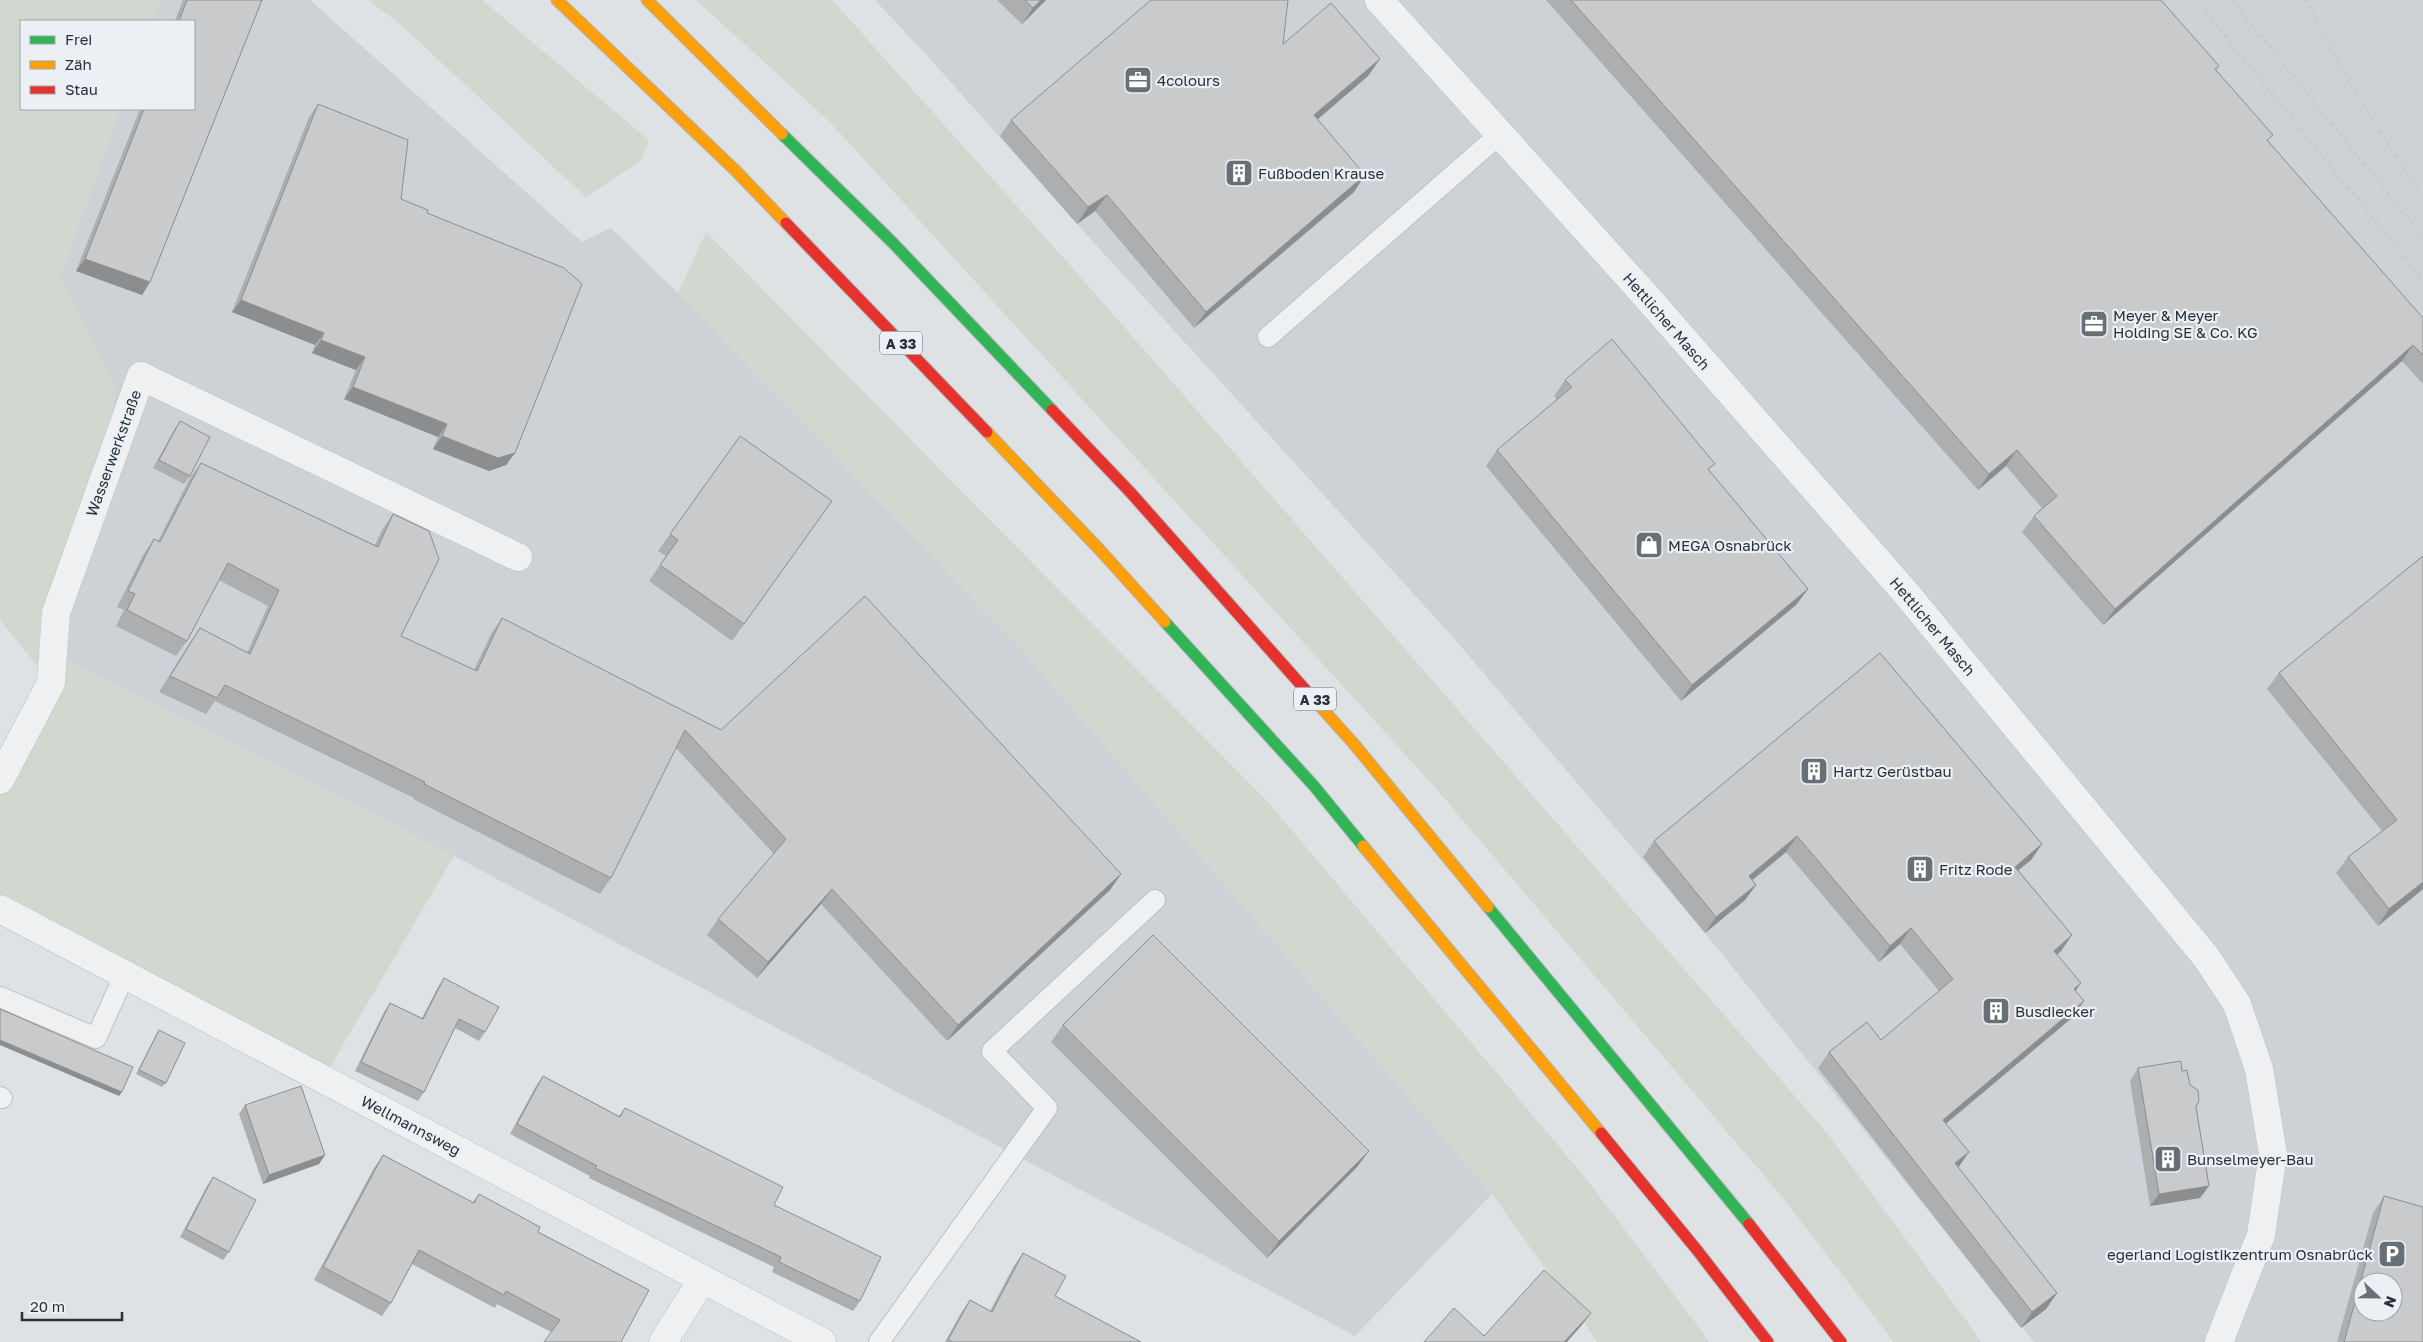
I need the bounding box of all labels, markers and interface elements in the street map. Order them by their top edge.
legend [20,20,195,110]
text: Frei [65,30,92,48]
text: Zäh [65,55,92,73]
office icon: 4colours [1123,65,1153,95]
place label: 4colours [1157,71,1220,89]
text: Stau [65,80,98,98]
building icon: Fußboden Krause [1224,158,1254,188]
place label: Fußboden Krause [1258,164,1384,182]
street label: Hettlicher Masch [1620,269,1714,373]
place label: Meyer & Meyer Holding SE & Co. KG [2113,306,2258,341]
office icon: Meyer & Meyer Holding SE & Co. KG [2079,309,2109,339]
road number: A 33 [880,332,922,354]
street label: Wasserwerkstraße [82,387,144,519]
shop icon: MEGA Osnabrück [1634,530,1664,560]
place label: MEGA Osnabrück [1668,536,1792,554]
street label: Hettlicher Masch [1887,573,1979,679]
road number: A 33 [1294,688,1336,711]
building icon: Hartz Gerüstbau [1799,756,1829,786]
place label: Hartz Gerüstbau [1833,762,1952,780]
building icon: Fritz Rode [1905,854,1935,884]
place label: Fritz Rode [1939,860,2013,878]
building icon: Busdiecker [1981,996,2011,1026]
place label: Busdiecker [2015,1002,2095,1020]
street label: Wellmannsweg [358,1091,464,1159]
building icon: Bunselmeyer-Bau [2153,1144,2183,1174]
place label: Bunselmeyer-Bau [2187,1150,2314,1168]
parking icon: egerland Logistikzentrum Osnabrück [2377,1239,2407,1269]
place label: egerland Logistikzentrum Osnabrück [2107,1245,2374,1263]
north arrow [2353,1272,2403,1322]
scale bar [22,1290,122,1322]
text: N [2381,1294,2400,1310]
text: 20 m [30,1297,65,1315]

